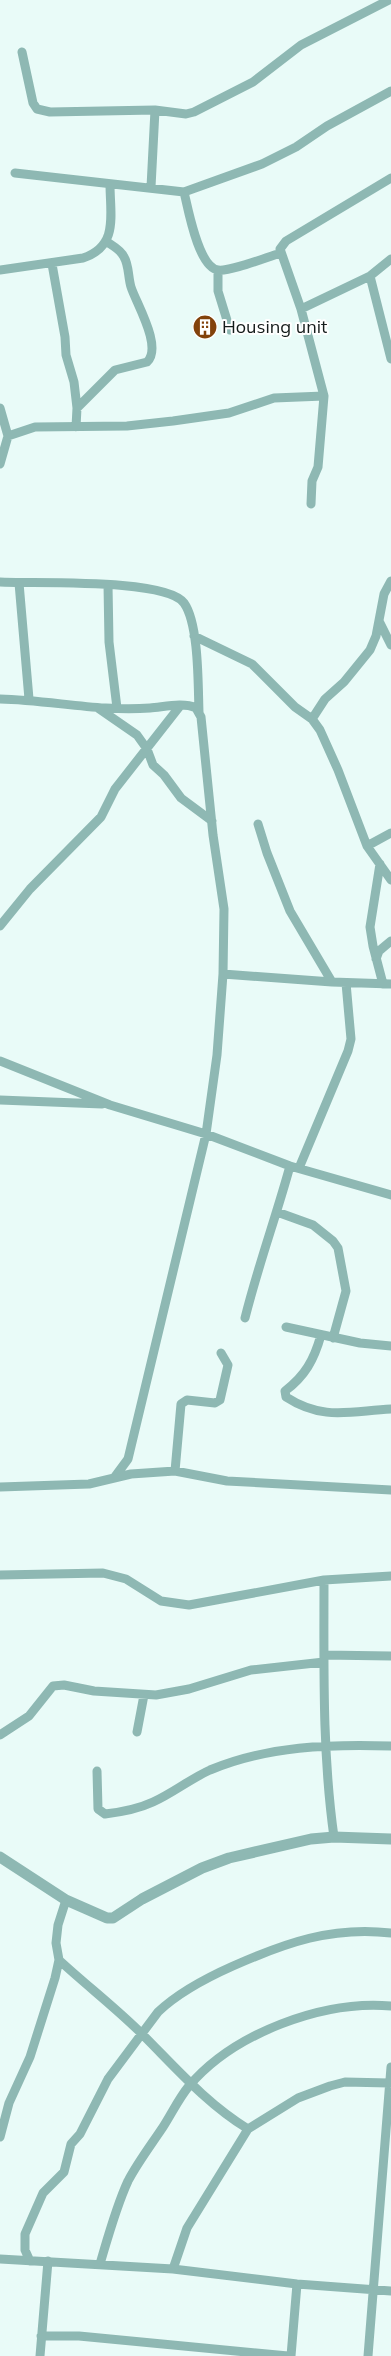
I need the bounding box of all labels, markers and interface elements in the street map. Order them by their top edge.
building icon: Housing unit [192,314,218,340]
place label: Housing unit [222,315,327,338]

